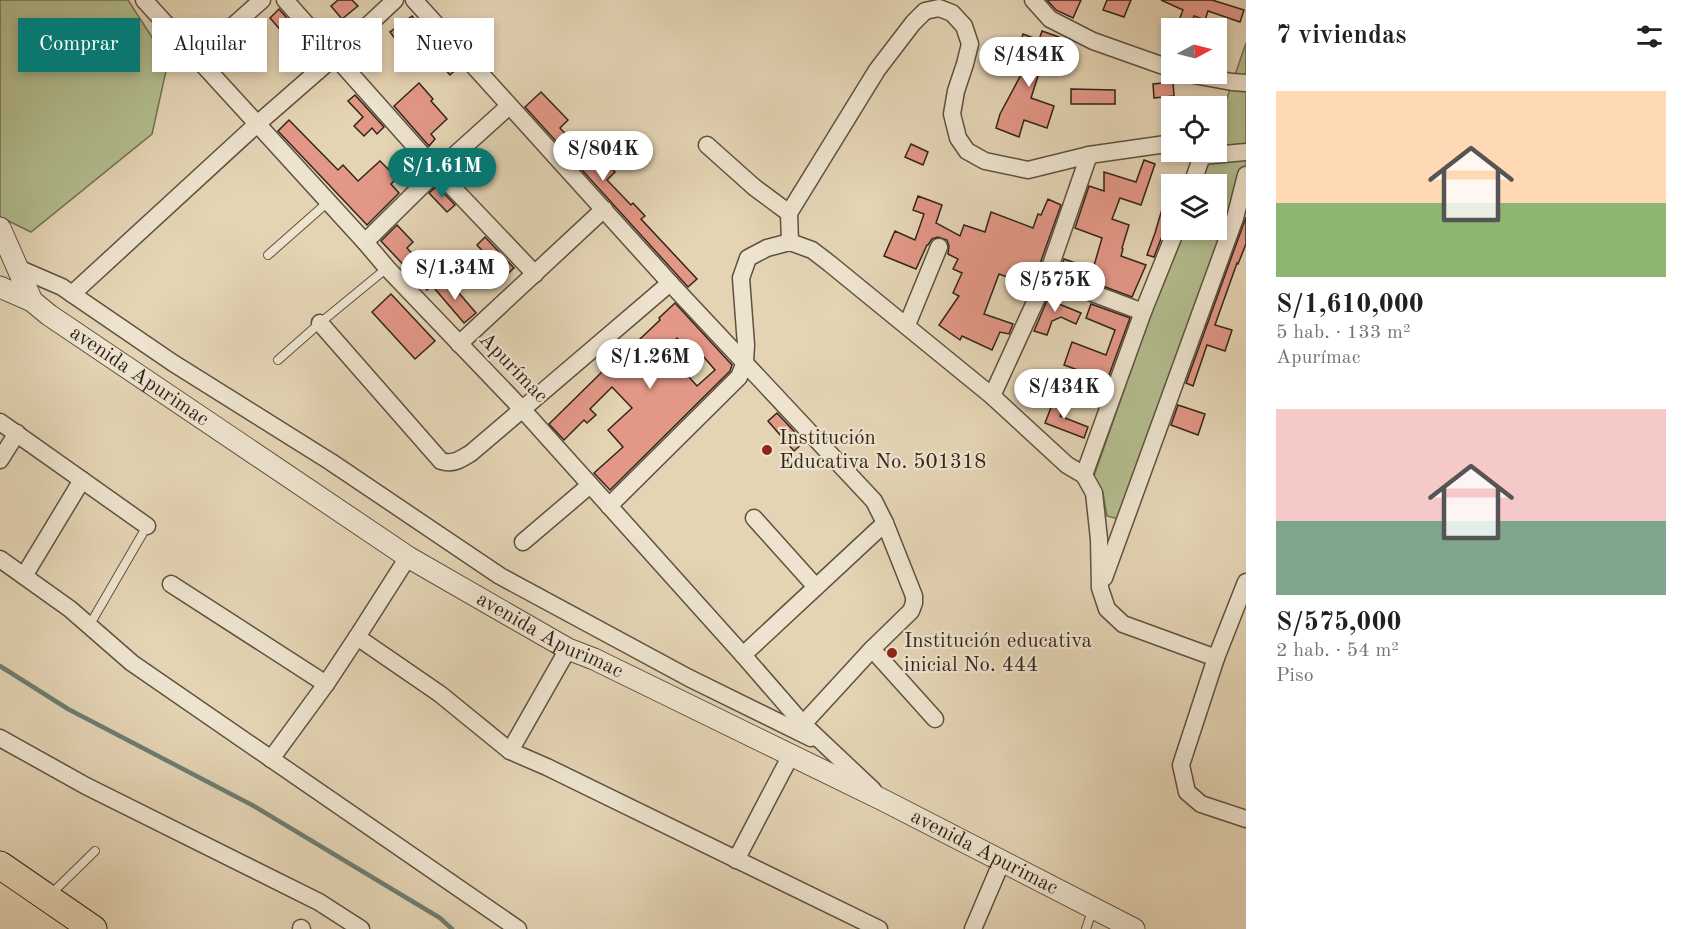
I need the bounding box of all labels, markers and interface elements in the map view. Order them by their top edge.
chip: Comprar [18,18,140,72]
chip: Alquilar [152,18,267,72]
chip: Filtros [279,18,382,72]
chip: Nuevo [394,18,494,72]
north arrow [1161,18,1227,84]
map controls [1161,18,1227,240]
icon: filters [1633,20,1666,53]
text: 7 viviendas [1276,23,1406,49]
pin: S/484K [980,37,1078,88]
text: S/484K [993,46,1065,66]
button: locate [1161,96,1227,162]
icon: home [1417,130,1525,238]
pin: S/804K [554,131,652,182]
text: S/804K [567,140,639,160]
pin: S/1.61M [387,148,497,199]
text: S/1.61M [402,157,482,177]
button: layers [1161,174,1227,240]
pin: S/1.34M [400,250,510,301]
text: S/1.34M [415,259,495,279]
pin: S/575K [1006,262,1104,313]
text: S/575K [1019,271,1091,291]
text: S/1,610,000 [1276,292,1424,318]
street label: avenida Apurimac [66,322,213,430]
text: 5 hab. · 133 m² [1276,323,1410,343]
street label: Apurímac [475,329,551,407]
pin: S/1.26M [595,339,705,390]
text: S/1.26M [610,348,690,368]
text: Apurímac [1276,348,1360,368]
pin: S/434K [1015,369,1113,420]
text: S/434K [1028,378,1100,398]
place label: Institución Educativa No. 501318 [779,428,986,473]
marker: Institución Educativa No. 501318 [760,443,774,457]
icon: home [1417,448,1525,556]
street label: avenida Apurimac [473,588,626,682]
text: S/575,000 [1276,610,1402,636]
place label: Institución educativa inicial No. 444 [904,631,1092,676]
text: 2 hab. · 54 m² [1276,641,1399,661]
marker: Institución educativa inicial No. 444 [885,646,899,660]
text: Piso [1276,666,1314,686]
street label: avenida Apurimac [907,806,1062,899]

